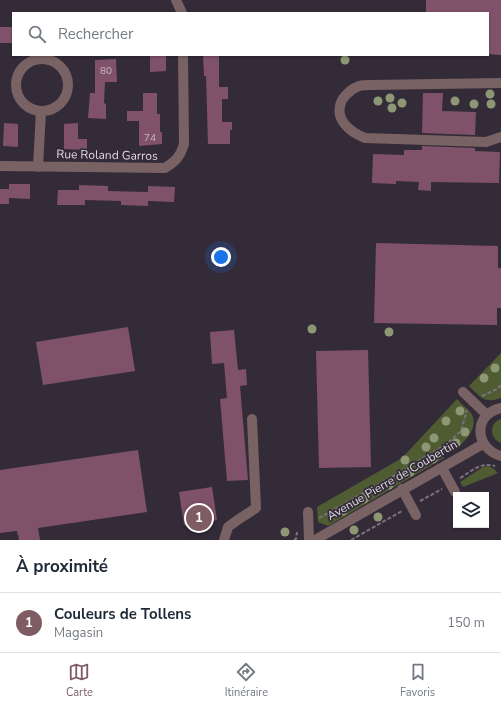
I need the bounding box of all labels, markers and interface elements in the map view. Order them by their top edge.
search box [12,12,489,56]
icon: search [26,23,48,45]
text: Rechercher [58,24,133,44]
house number: 80 [100,64,112,78]
house number: 74 [144,131,156,145]
street label: Rue Roland Garros [56,146,158,164]
your location [211,247,231,267]
street label: Avenue Pierre de Coubertin [324,436,460,524]
map controls [453,492,489,528]
button: layers [453,492,489,528]
pin: 1 [186,503,212,533]
text: À proximité [16,555,108,578]
text: Couleurs de Tollens [54,604,191,624]
text: 1 [25,614,33,632]
text: 150 m [447,614,485,632]
text: Magasin [54,624,103,642]
tab: Carte [66,661,93,700]
tab: Itinéraire [225,661,268,700]
tab: Favoris [400,661,435,700]

